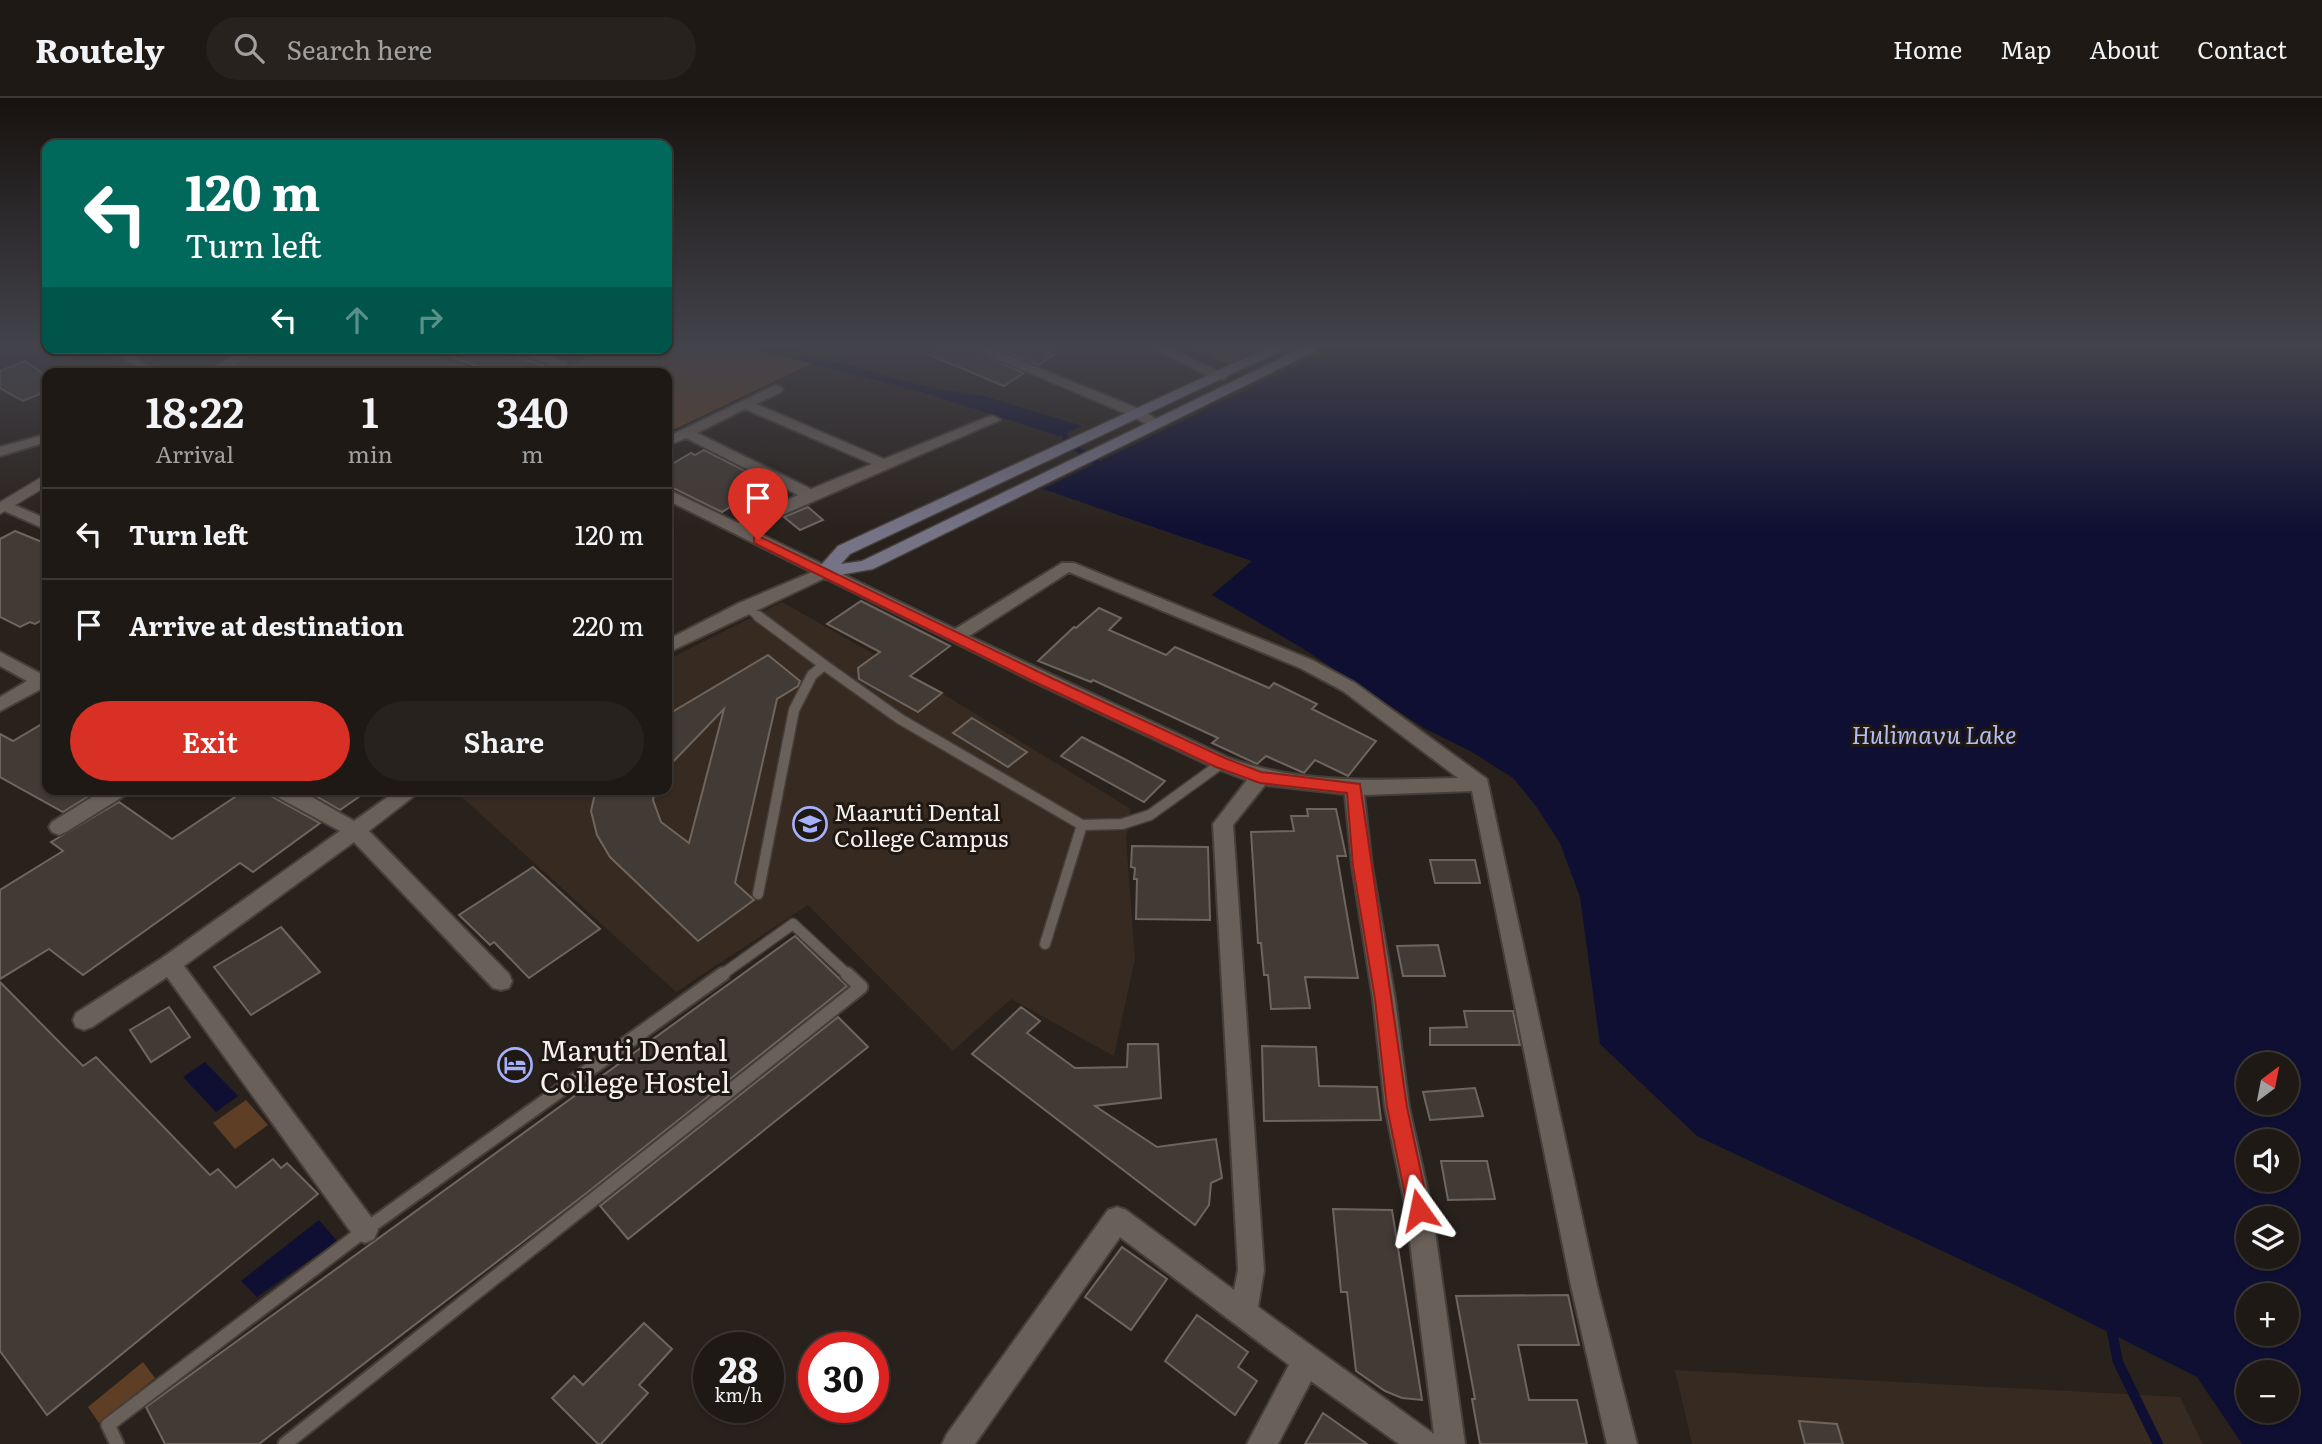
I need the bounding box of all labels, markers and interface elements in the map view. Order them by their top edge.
search box [206,17,696,80]
text: Routely [35,24,164,73]
icon: search [230,29,268,67]
text: Search here [286,29,432,68]
text: Home [1893,31,1962,66]
text: Map [2000,31,2051,66]
text: About [2089,31,2159,66]
text: Contact [2197,31,2287,66]
text: 120 m [185,153,320,226]
icon: left [70,168,161,259]
text: Turn left [185,220,322,268]
icon: left [265,301,303,339]
icon: ahead [338,301,376,339]
icon: right [411,301,449,339]
text: 18:22 [145,379,244,441]
text: 1 [362,379,379,441]
text: 340 [496,379,569,441]
text: Arrival [156,436,234,470]
text: min [348,436,393,470]
text: m [521,436,544,470]
pin [728,468,788,540]
icon: arrive [739,479,777,517]
text: Turn left [129,514,248,553]
text: 120 m [575,514,644,553]
icon: left [70,515,108,553]
text: Arrive at destination [129,605,404,644]
text: 220 m [572,605,644,644]
icon: arrive [70,606,108,644]
button: Exit [70,701,350,781]
button: Share [364,701,644,781]
water label: Hulimavu Lake [1851,716,2017,751]
place label: Maaruti Dental College Campus [834,794,1008,854]
school or university icon: Maaruti Dental College Campus [791,805,829,843]
place label: Maruti Dental College Hostel [540,1028,730,1102]
hotel icon: Maruti Dental College Hostel [496,1046,534,1084]
north arrow [2236,1052,2300,1115]
map controls [2236,1052,2299,1423]
button: sound [2236,1129,2299,1192]
position arrow [1382,1173,1456,1247]
button: layers [2236,1206,2299,1269]
button: + [2236,1283,2299,1346]
speed limit sign: 30 [798,1332,889,1423]
text: 28 [719,1342,758,1394]
button: − [2236,1360,2299,1423]
text: km/h [715,1381,762,1408]

